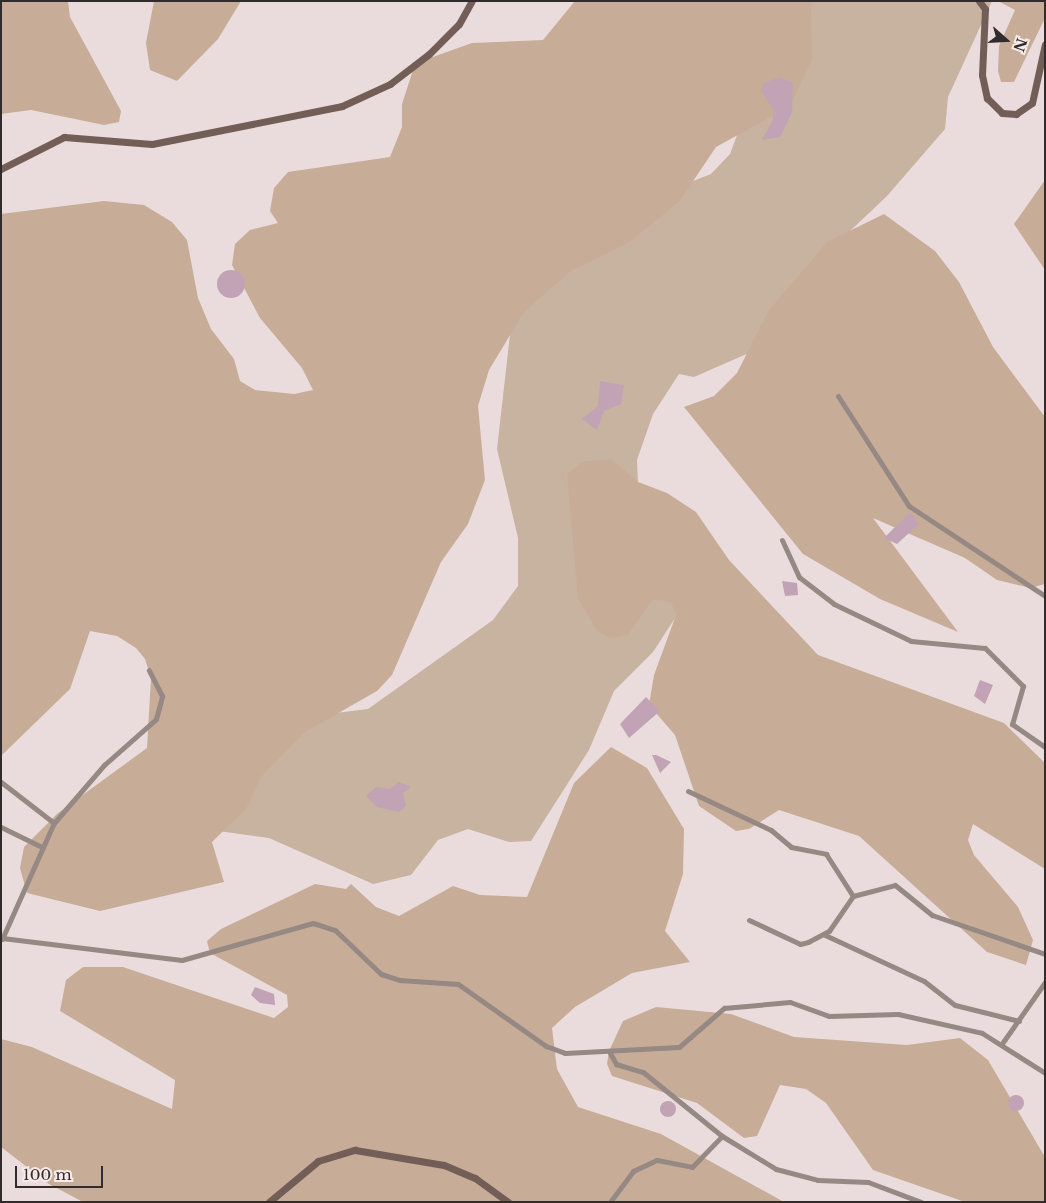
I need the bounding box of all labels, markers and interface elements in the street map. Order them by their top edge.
north arrow [981,15,1031,65]
text: N [1010,36,1031,54]
scale bar [18,1156,105,1188]
text: 100 m [23,1165,72,1184]

